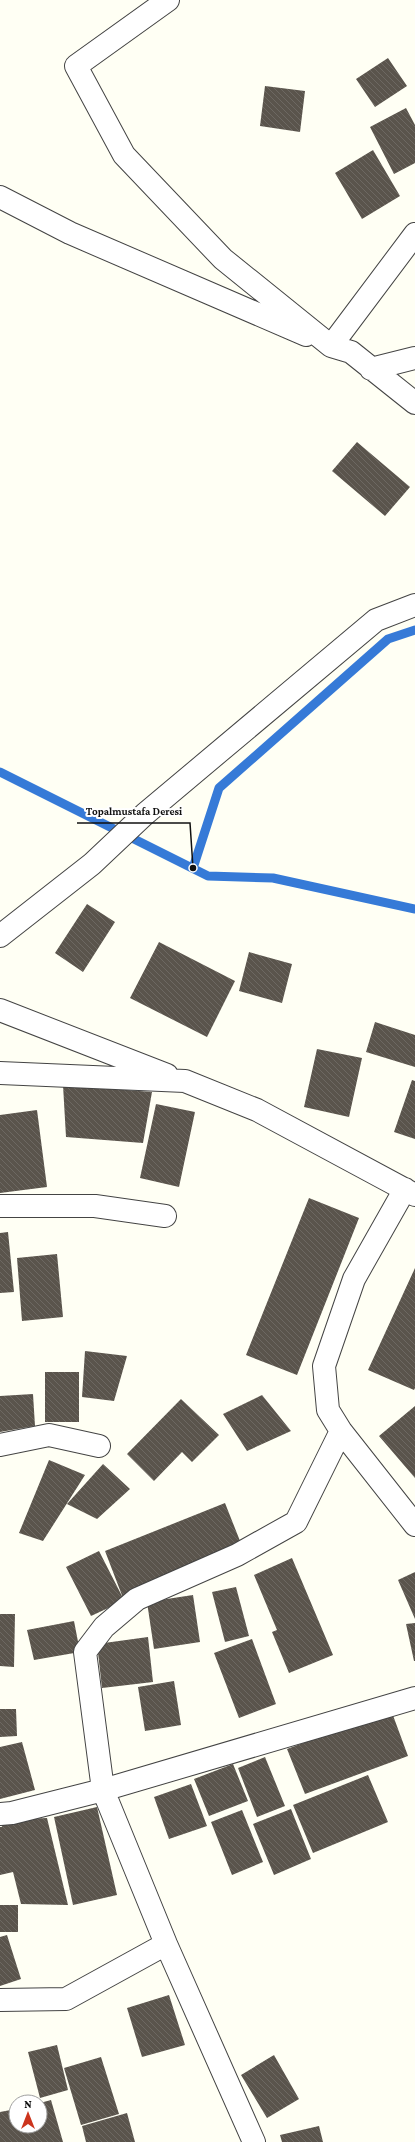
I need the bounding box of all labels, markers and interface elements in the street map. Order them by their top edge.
callout: Topalmustafa Deresi [77,800,190,823]
text: Topalmustafa Deresi [86,805,183,817]
north arrow [8,2094,48,2134]
text: N [24,2098,32,2110]

